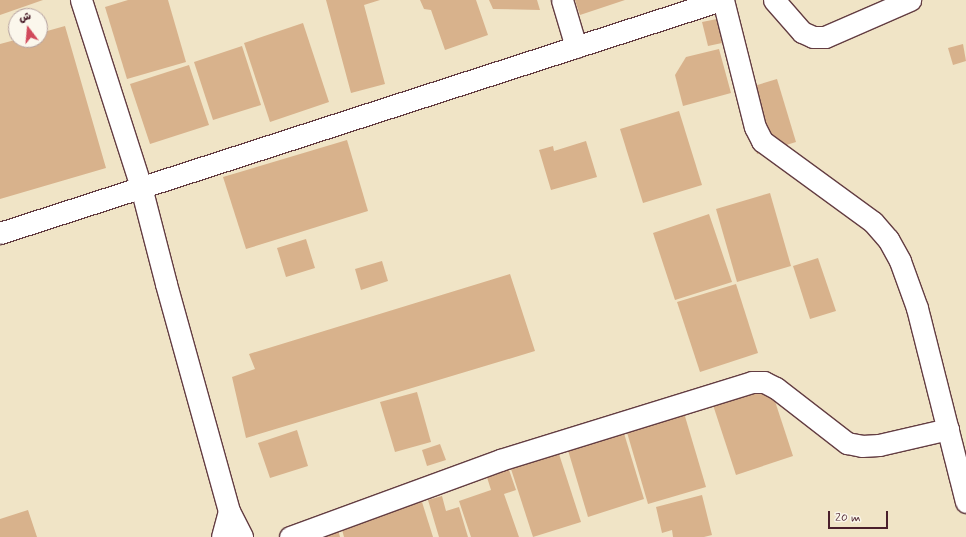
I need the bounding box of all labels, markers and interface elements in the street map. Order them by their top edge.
north arrow [8,8,48,48]
text: ش [17,9,33,26]
scale bar [830,503,890,529]
text: 20 m [835,510,861,526]

